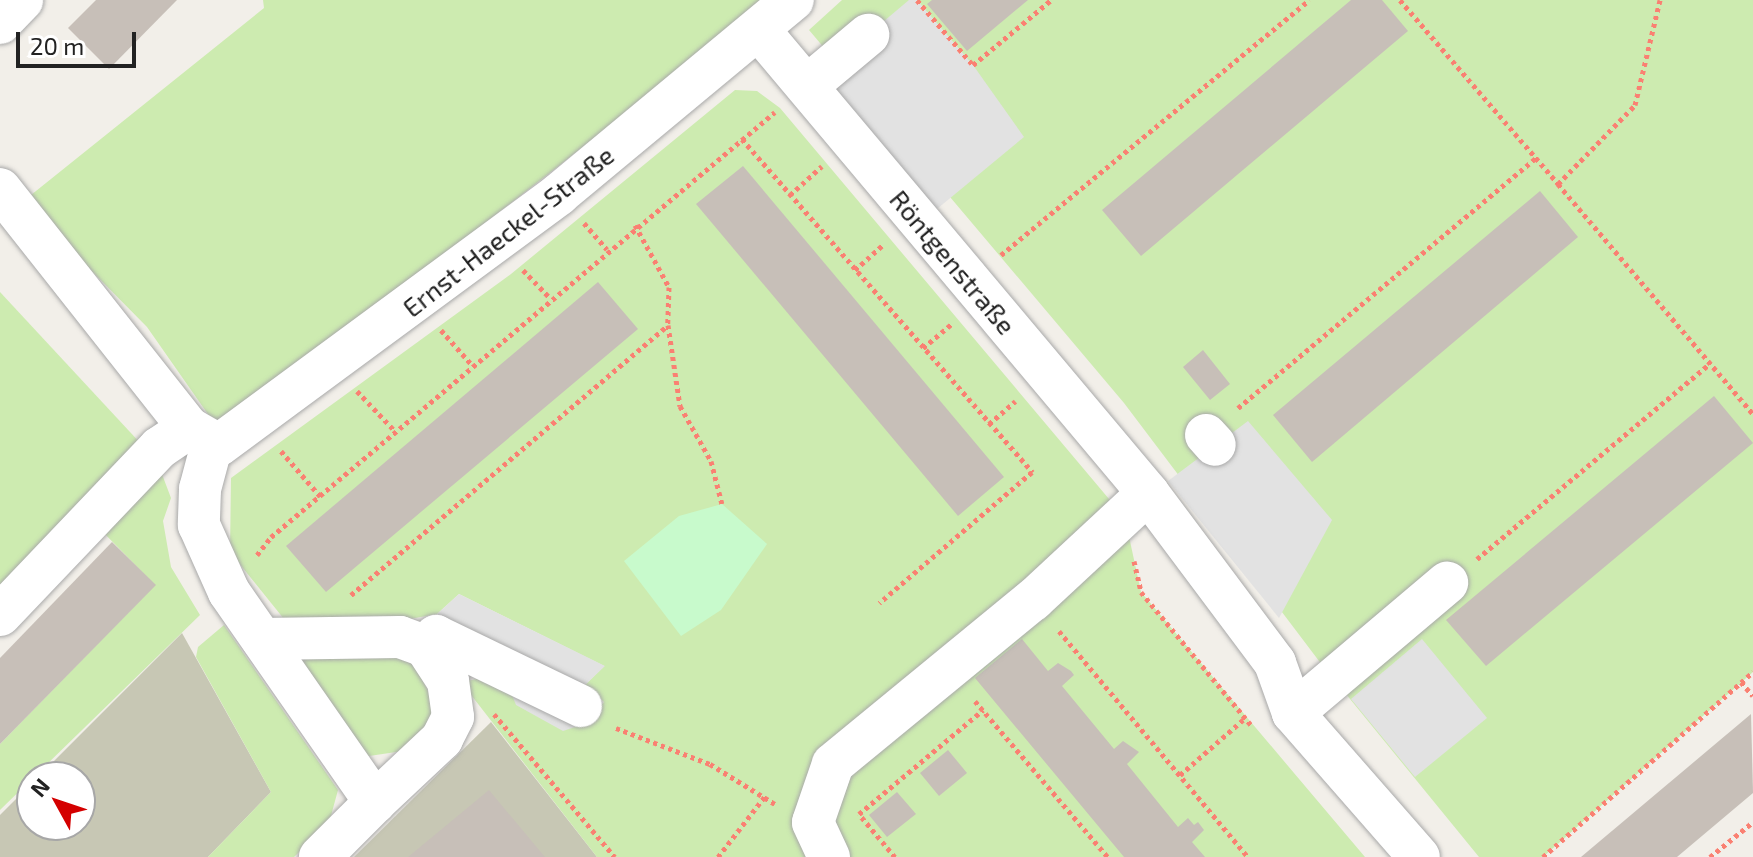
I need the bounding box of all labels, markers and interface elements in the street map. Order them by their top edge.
scale bar [20,16,140,66]
text: 20 m [30,31,84,60]
street label: Ernst-Haeckel-Straße [396,139,620,323]
street label: Röntgenstraße [884,184,1022,340]
north arrow [16,761,96,841]
text: N [24,772,54,801]

